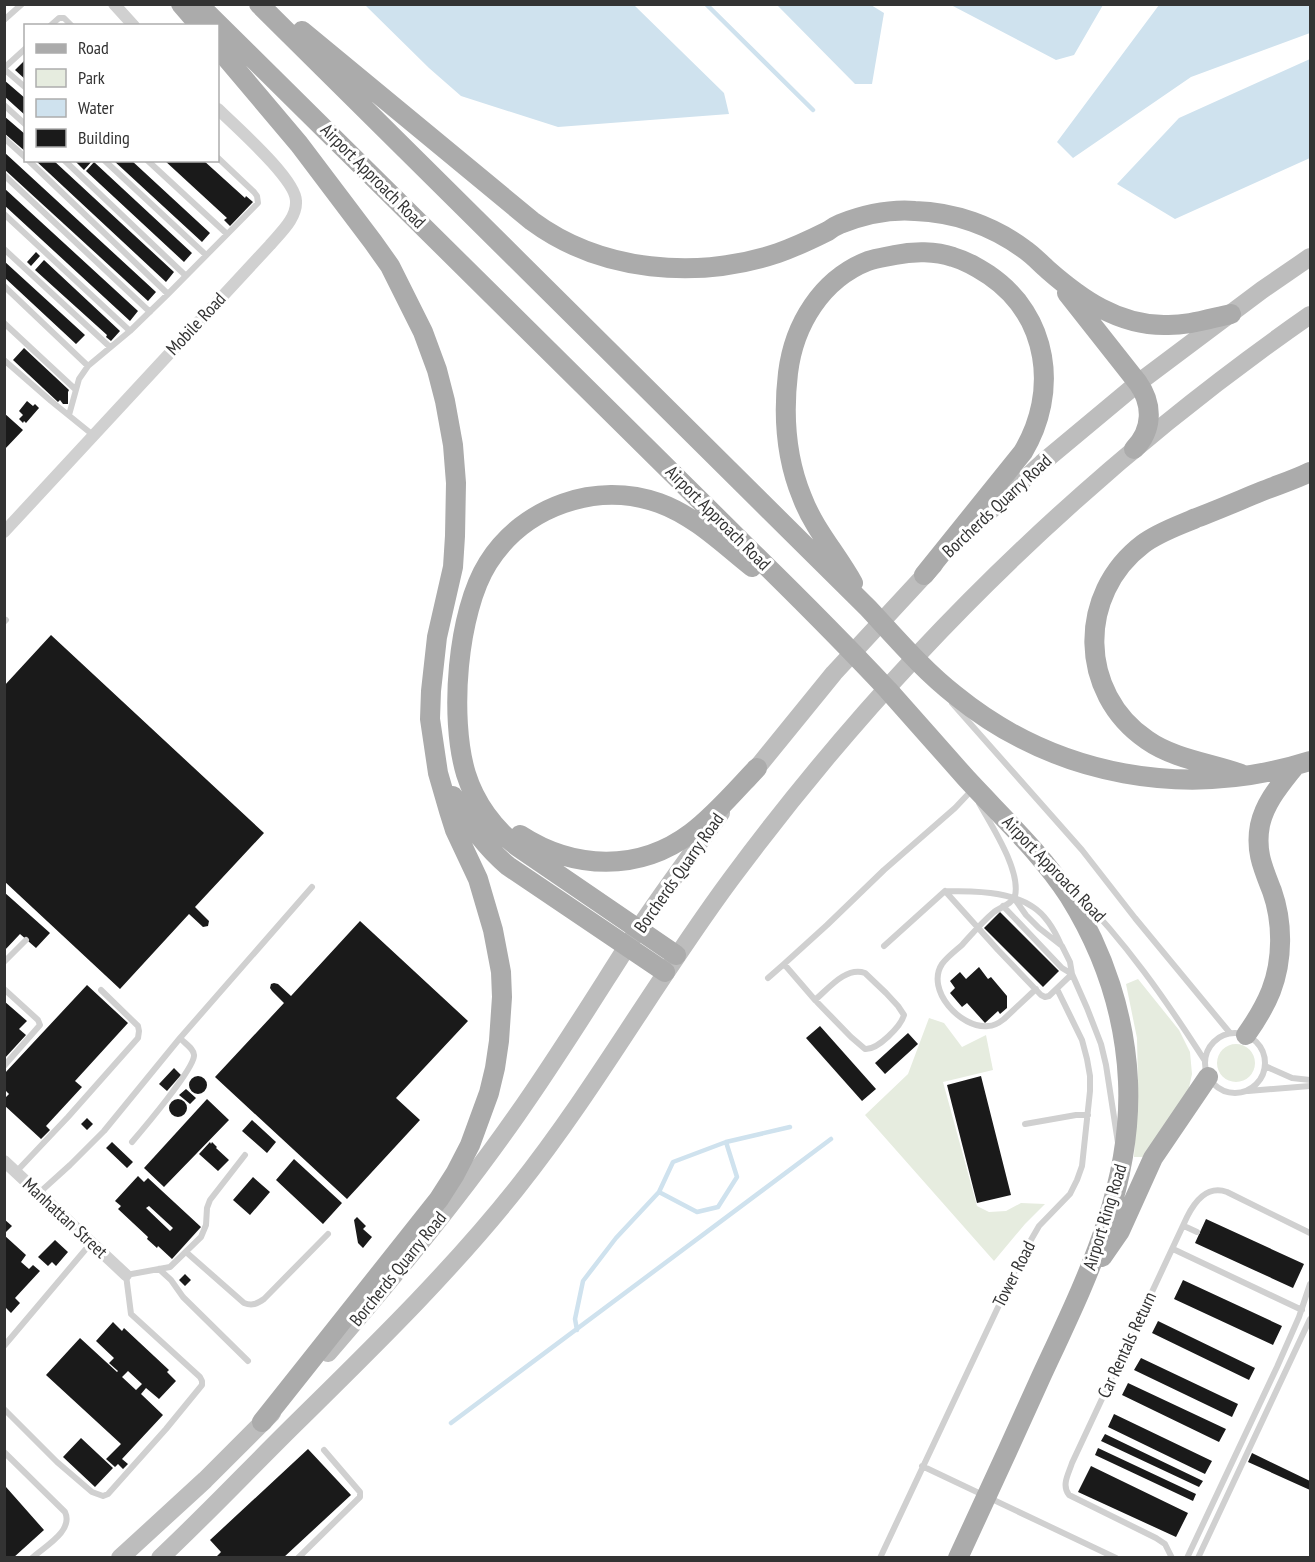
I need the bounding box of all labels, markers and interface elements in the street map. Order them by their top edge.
legend [24,24,219,162]
text: Road [78,36,109,59]
text: Park [78,66,105,89]
text: Water [78,96,114,119]
street label: Airport Approach Road [316,118,431,233]
text: Building [78,126,130,149]
street label: Mobile Road [161,288,230,360]
street label: Borcherds Quarry Road [937,449,1056,562]
street label: Airport Approach Road [661,460,776,575]
street label: Borcherds Quarry Road [629,808,728,937]
street label: Airport Approach Road [998,810,1111,927]
street label: Airport Ring Road [1077,1161,1132,1273]
street label: Manhattan Street [18,1172,113,1263]
street label: Borcherds Quarry Road [344,1207,451,1331]
street label: Tower Road [987,1237,1040,1311]
street label: Car Rentals Return [1092,1288,1161,1402]

